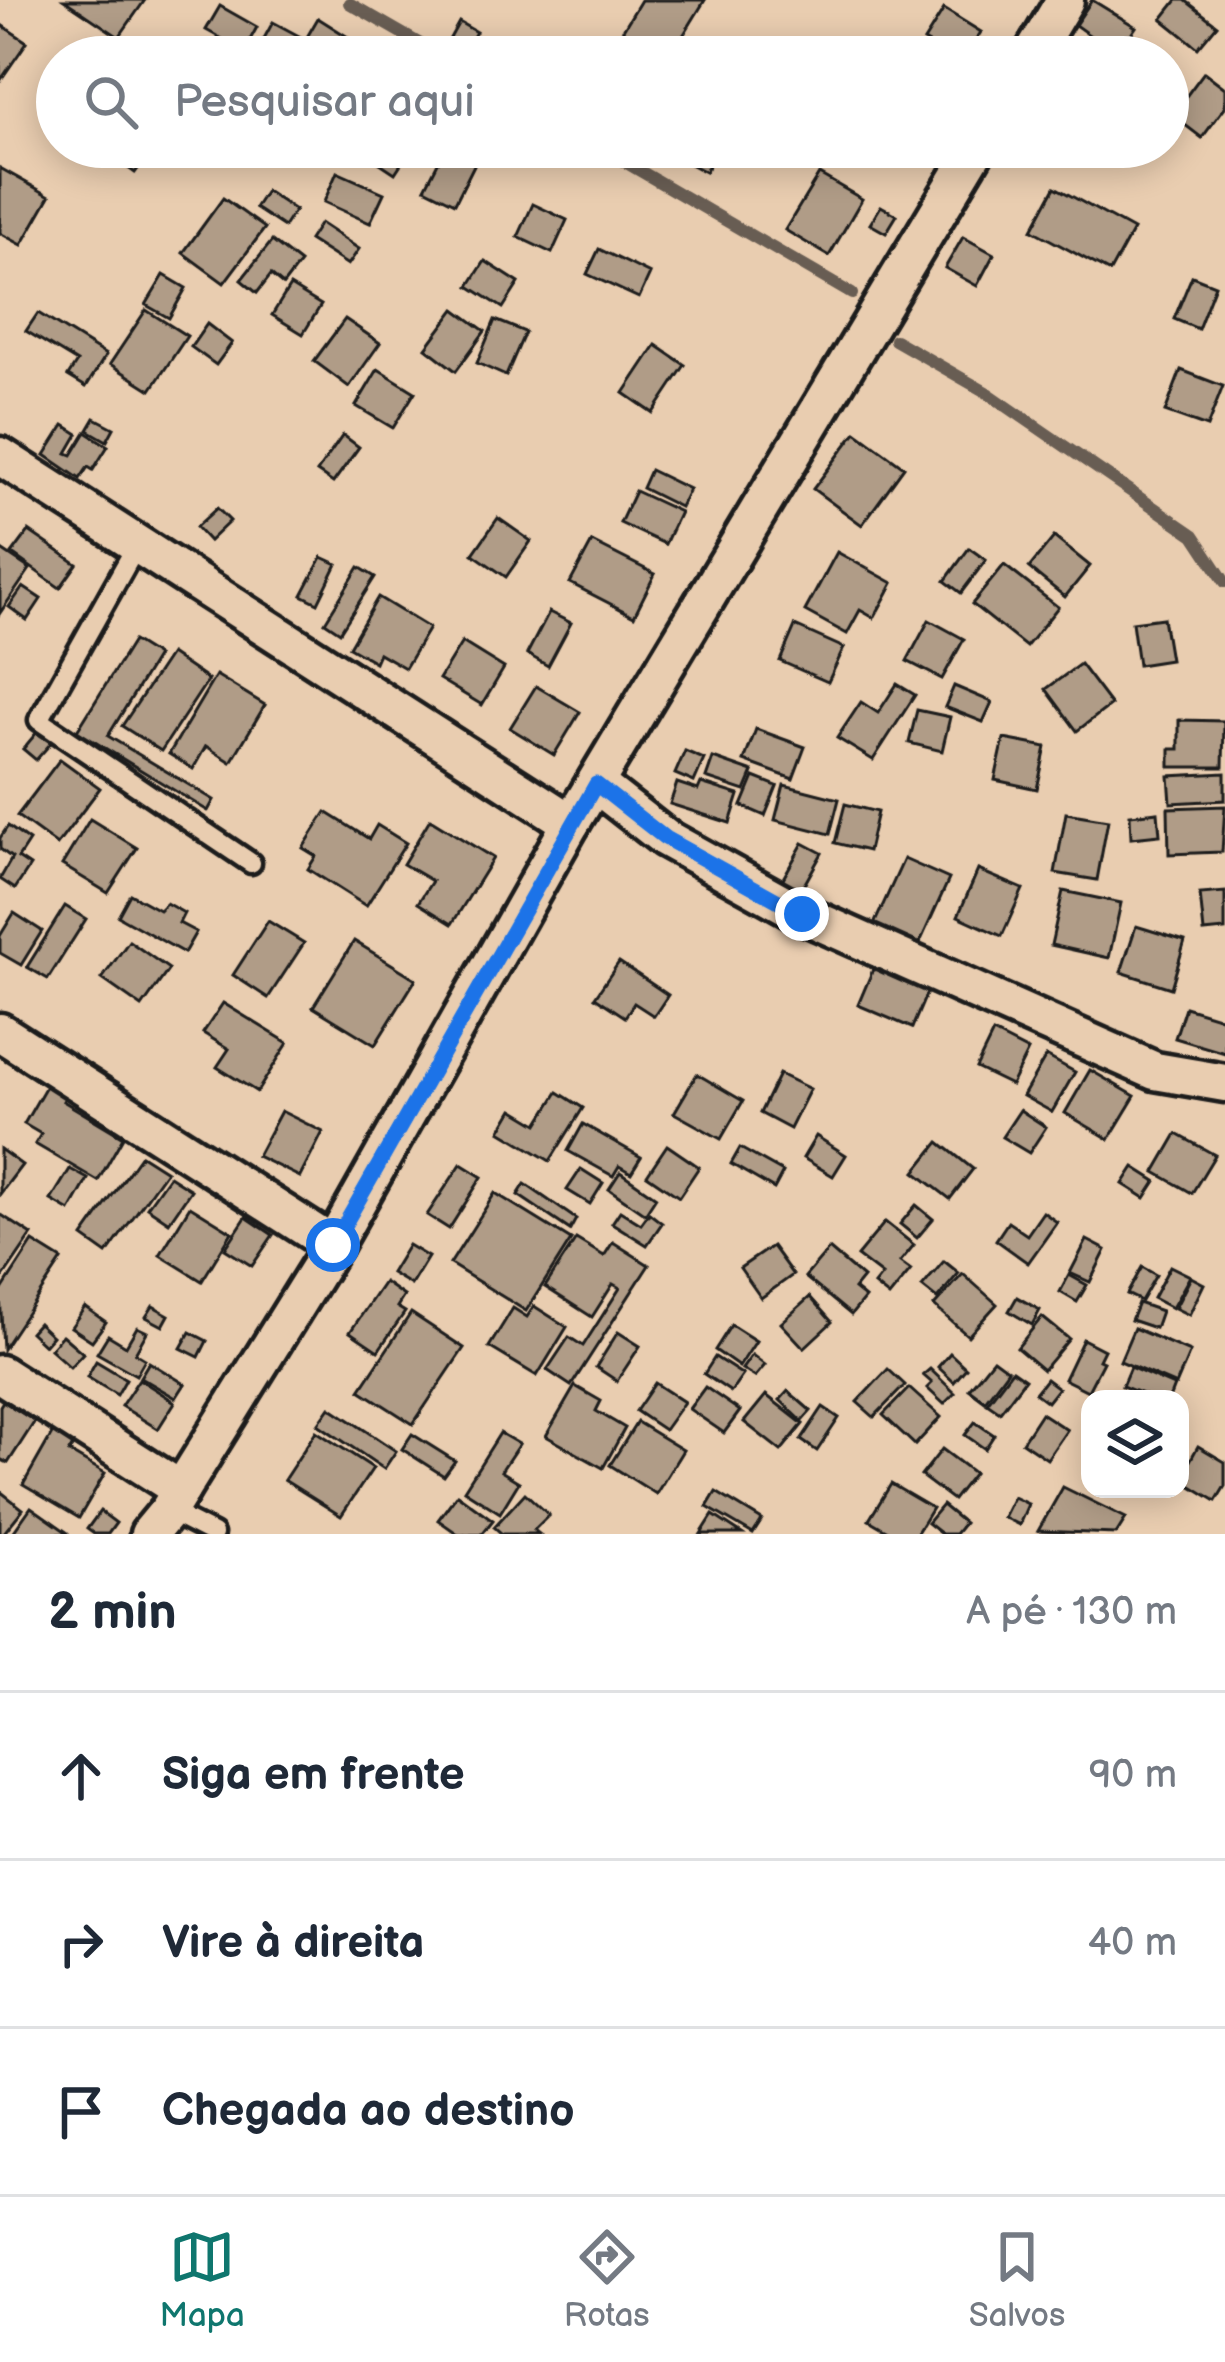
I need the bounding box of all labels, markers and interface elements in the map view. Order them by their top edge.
search box [36,36,1189,168]
icon: search [78,69,144,135]
text: Pesquisar aqui [174,75,475,130]
route end [775,887,829,941]
route start [306,1218,360,1272]
map controls [1081,1390,1189,1498]
button: layers [1081,1390,1189,1498]
text: 2 min [48,1582,177,1643]
text: A pé · 130 m [966,1589,1177,1636]
icon: ahead [48,1743,114,1809]
text: Siga em frente [162,1748,465,1803]
text: 90 m [1089,1752,1177,1799]
icon: right [48,1911,114,1977]
text: Vire à direita [162,1916,424,1971]
text: 40 m [1087,1920,1177,1967]
icon: arrive [48,2079,114,2145]
text: Chegada ao destino [162,2084,575,2139]
tab: Mapa [160,2224,245,2336]
tab: Rotas [564,2224,650,2336]
tab: Salvos [969,2224,1065,2336]

